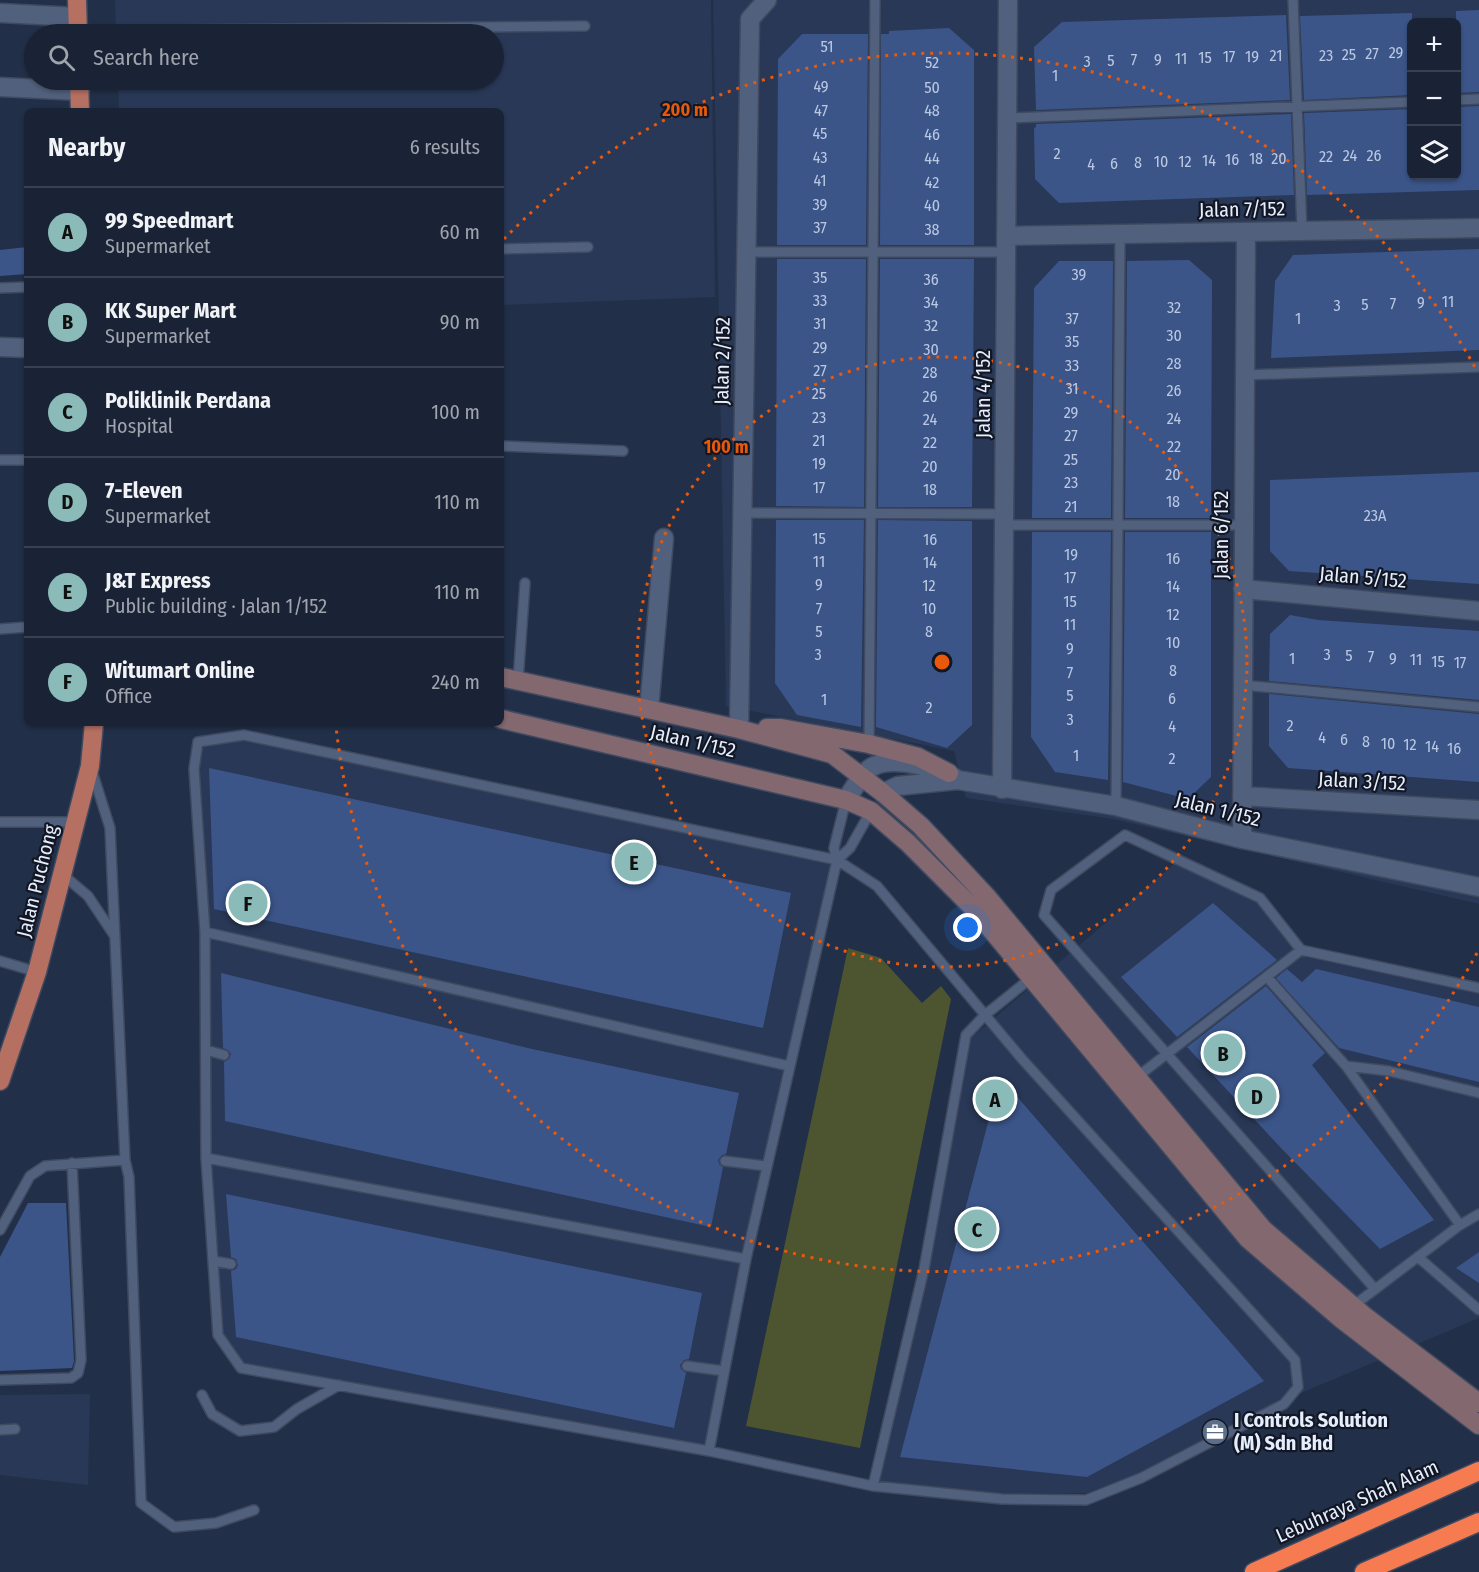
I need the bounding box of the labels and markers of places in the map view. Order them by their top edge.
centre of rings [932,652,952,672]
pin: E [614,840,654,884]
pin: F [228,880,268,926]
pin: B [1204,1030,1242,1076]
pin: D [1238,1074,1276,1118]
pin: A [976,1076,1014,1122]
pin: C [958,1206,996,1252]
place label: I Controls Solution (M) Sdn Bhd [1234,1408,1388,1455]
office icon: I Controls Solution (M) Sdn Bhd [1200,1417,1230,1447]

